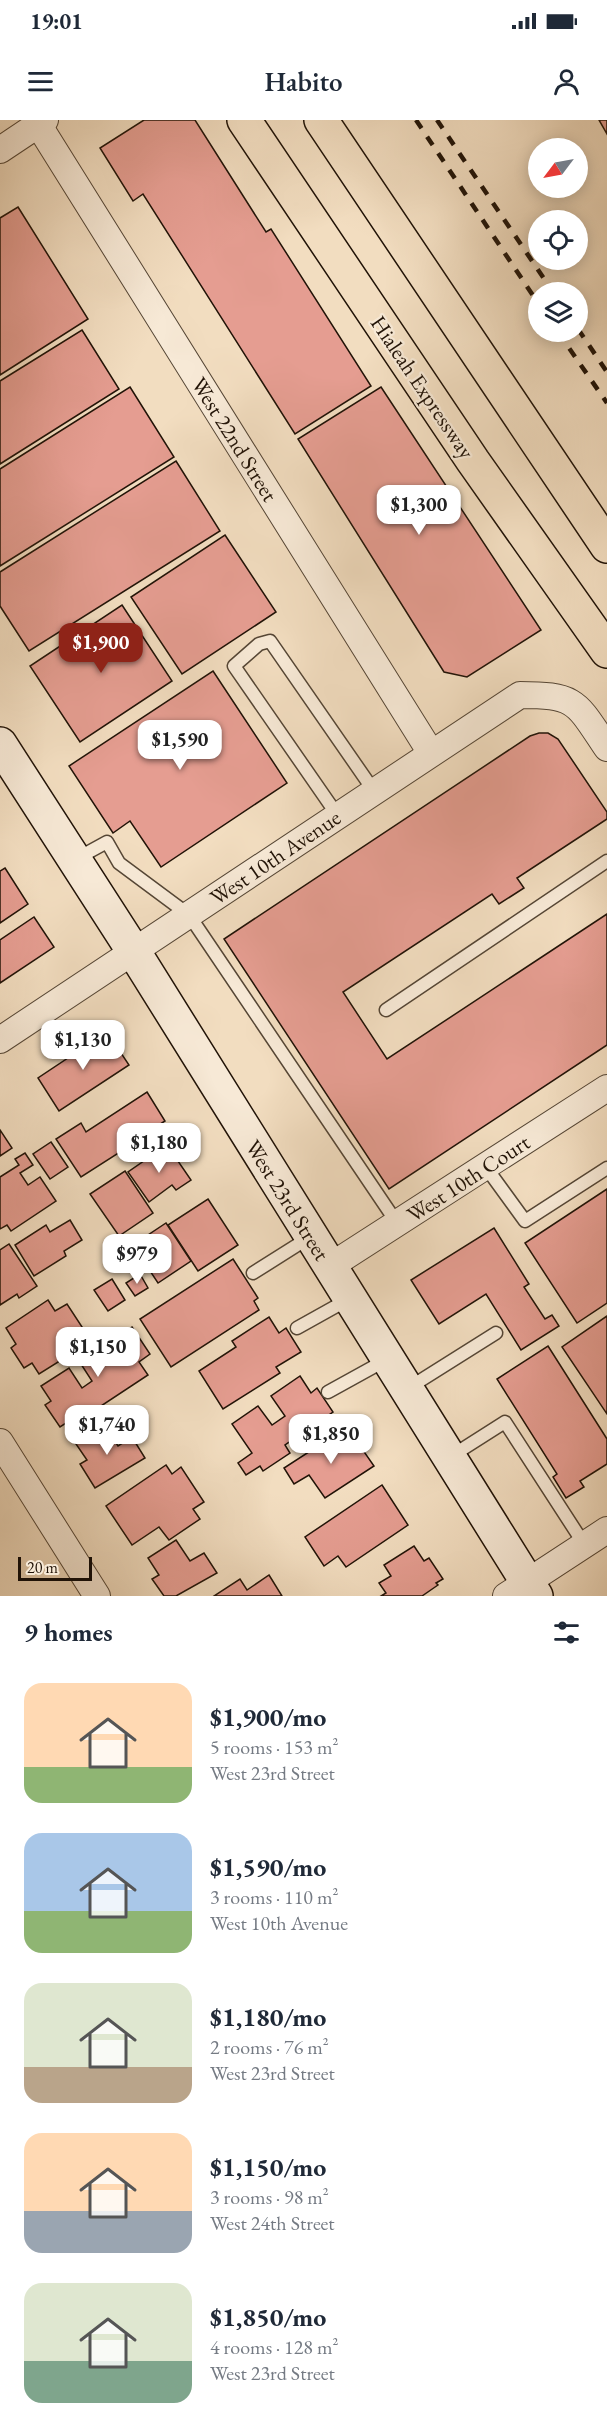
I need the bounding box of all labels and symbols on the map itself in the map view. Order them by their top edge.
north arrow [528,138,588,198]
street label: Hialeah Expressway [364,310,481,465]
street label: West 22nd Street [185,372,284,507]
pin: $1,300 [370,485,468,536]
pin: $1,900 [52,623,150,674]
pin: $1,590 [131,720,229,771]
street label: West 10th Avenue [204,803,347,912]
pin: $1,130 [34,1020,132,1071]
pin: $1,180 [110,1123,208,1174]
street label: West 10th Court [401,1128,535,1229]
street label: West 23rd Street [239,1134,336,1266]
pin: $979 [101,1234,173,1285]
pin: $1,150 [49,1327,147,1378]
pin: $1,740 [58,1405,156,1456]
pin: $1,850 [282,1414,380,1465]
scale bar [18,1554,92,1582]

